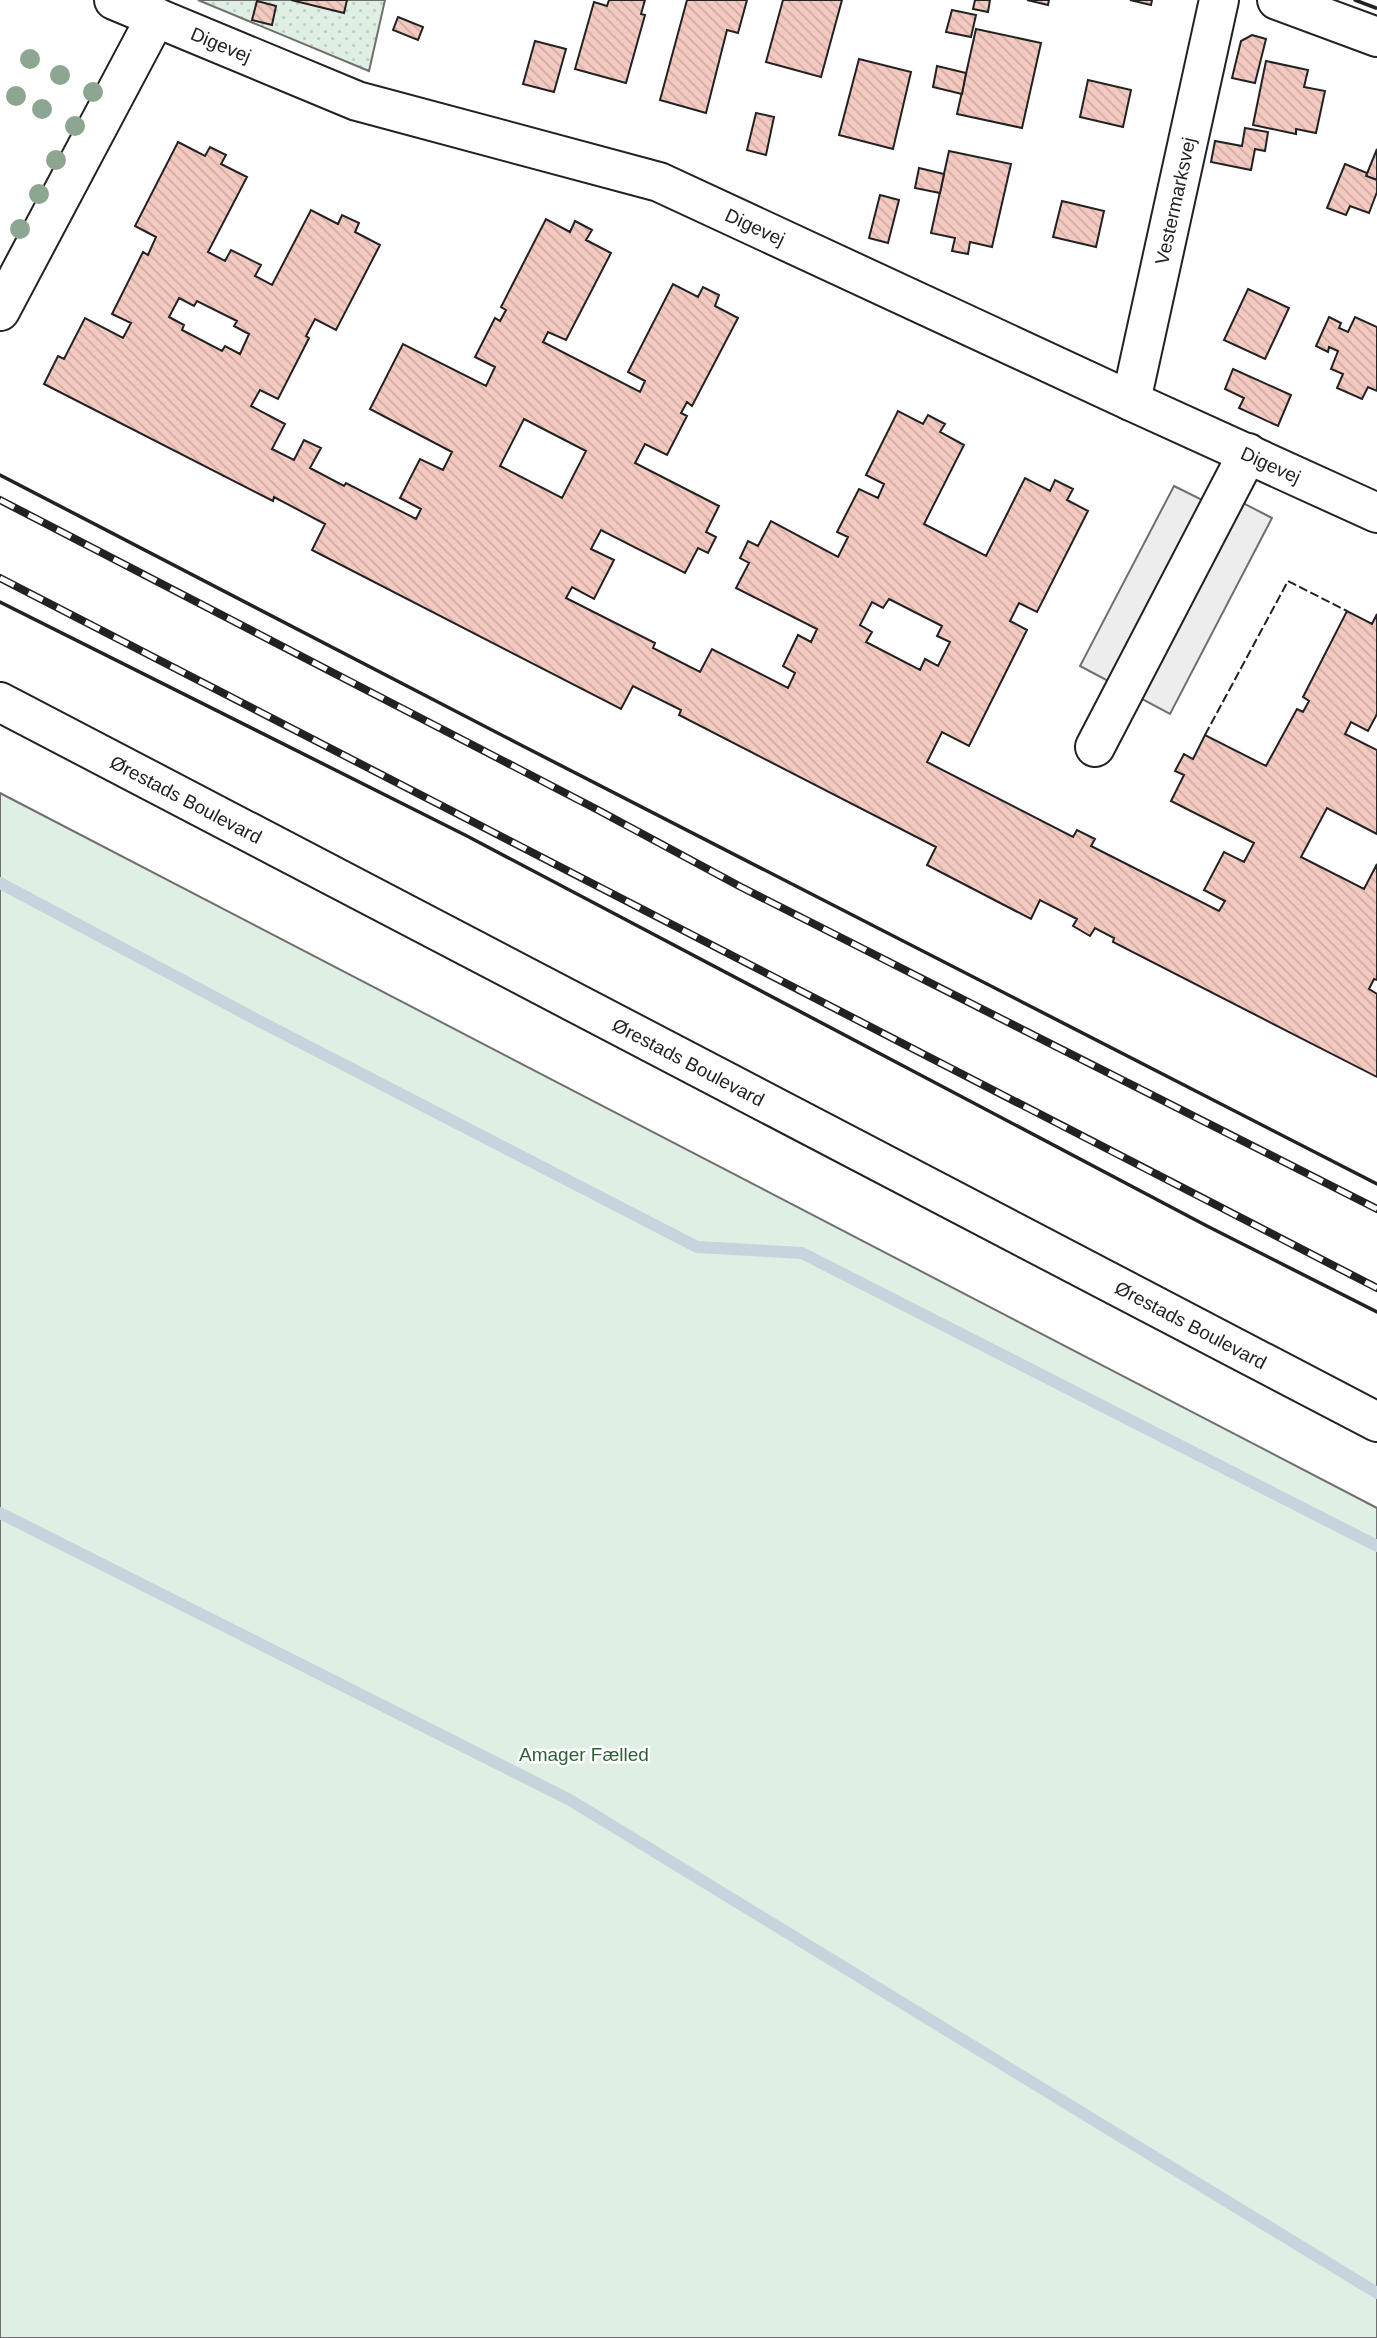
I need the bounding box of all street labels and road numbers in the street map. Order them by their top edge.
street label: Digevej [188,23,254,66]
street label: Vestermarksvej [1151,135,1199,266]
street label: Digevej [722,204,789,250]
street label: Digevej [1238,442,1304,487]
street label: Ørestads Boulevard [107,751,265,848]
street label: Ørestads Boulevard [609,1014,768,1110]
street label: Ørestads Boulevard [1112,1277,1270,1373]

